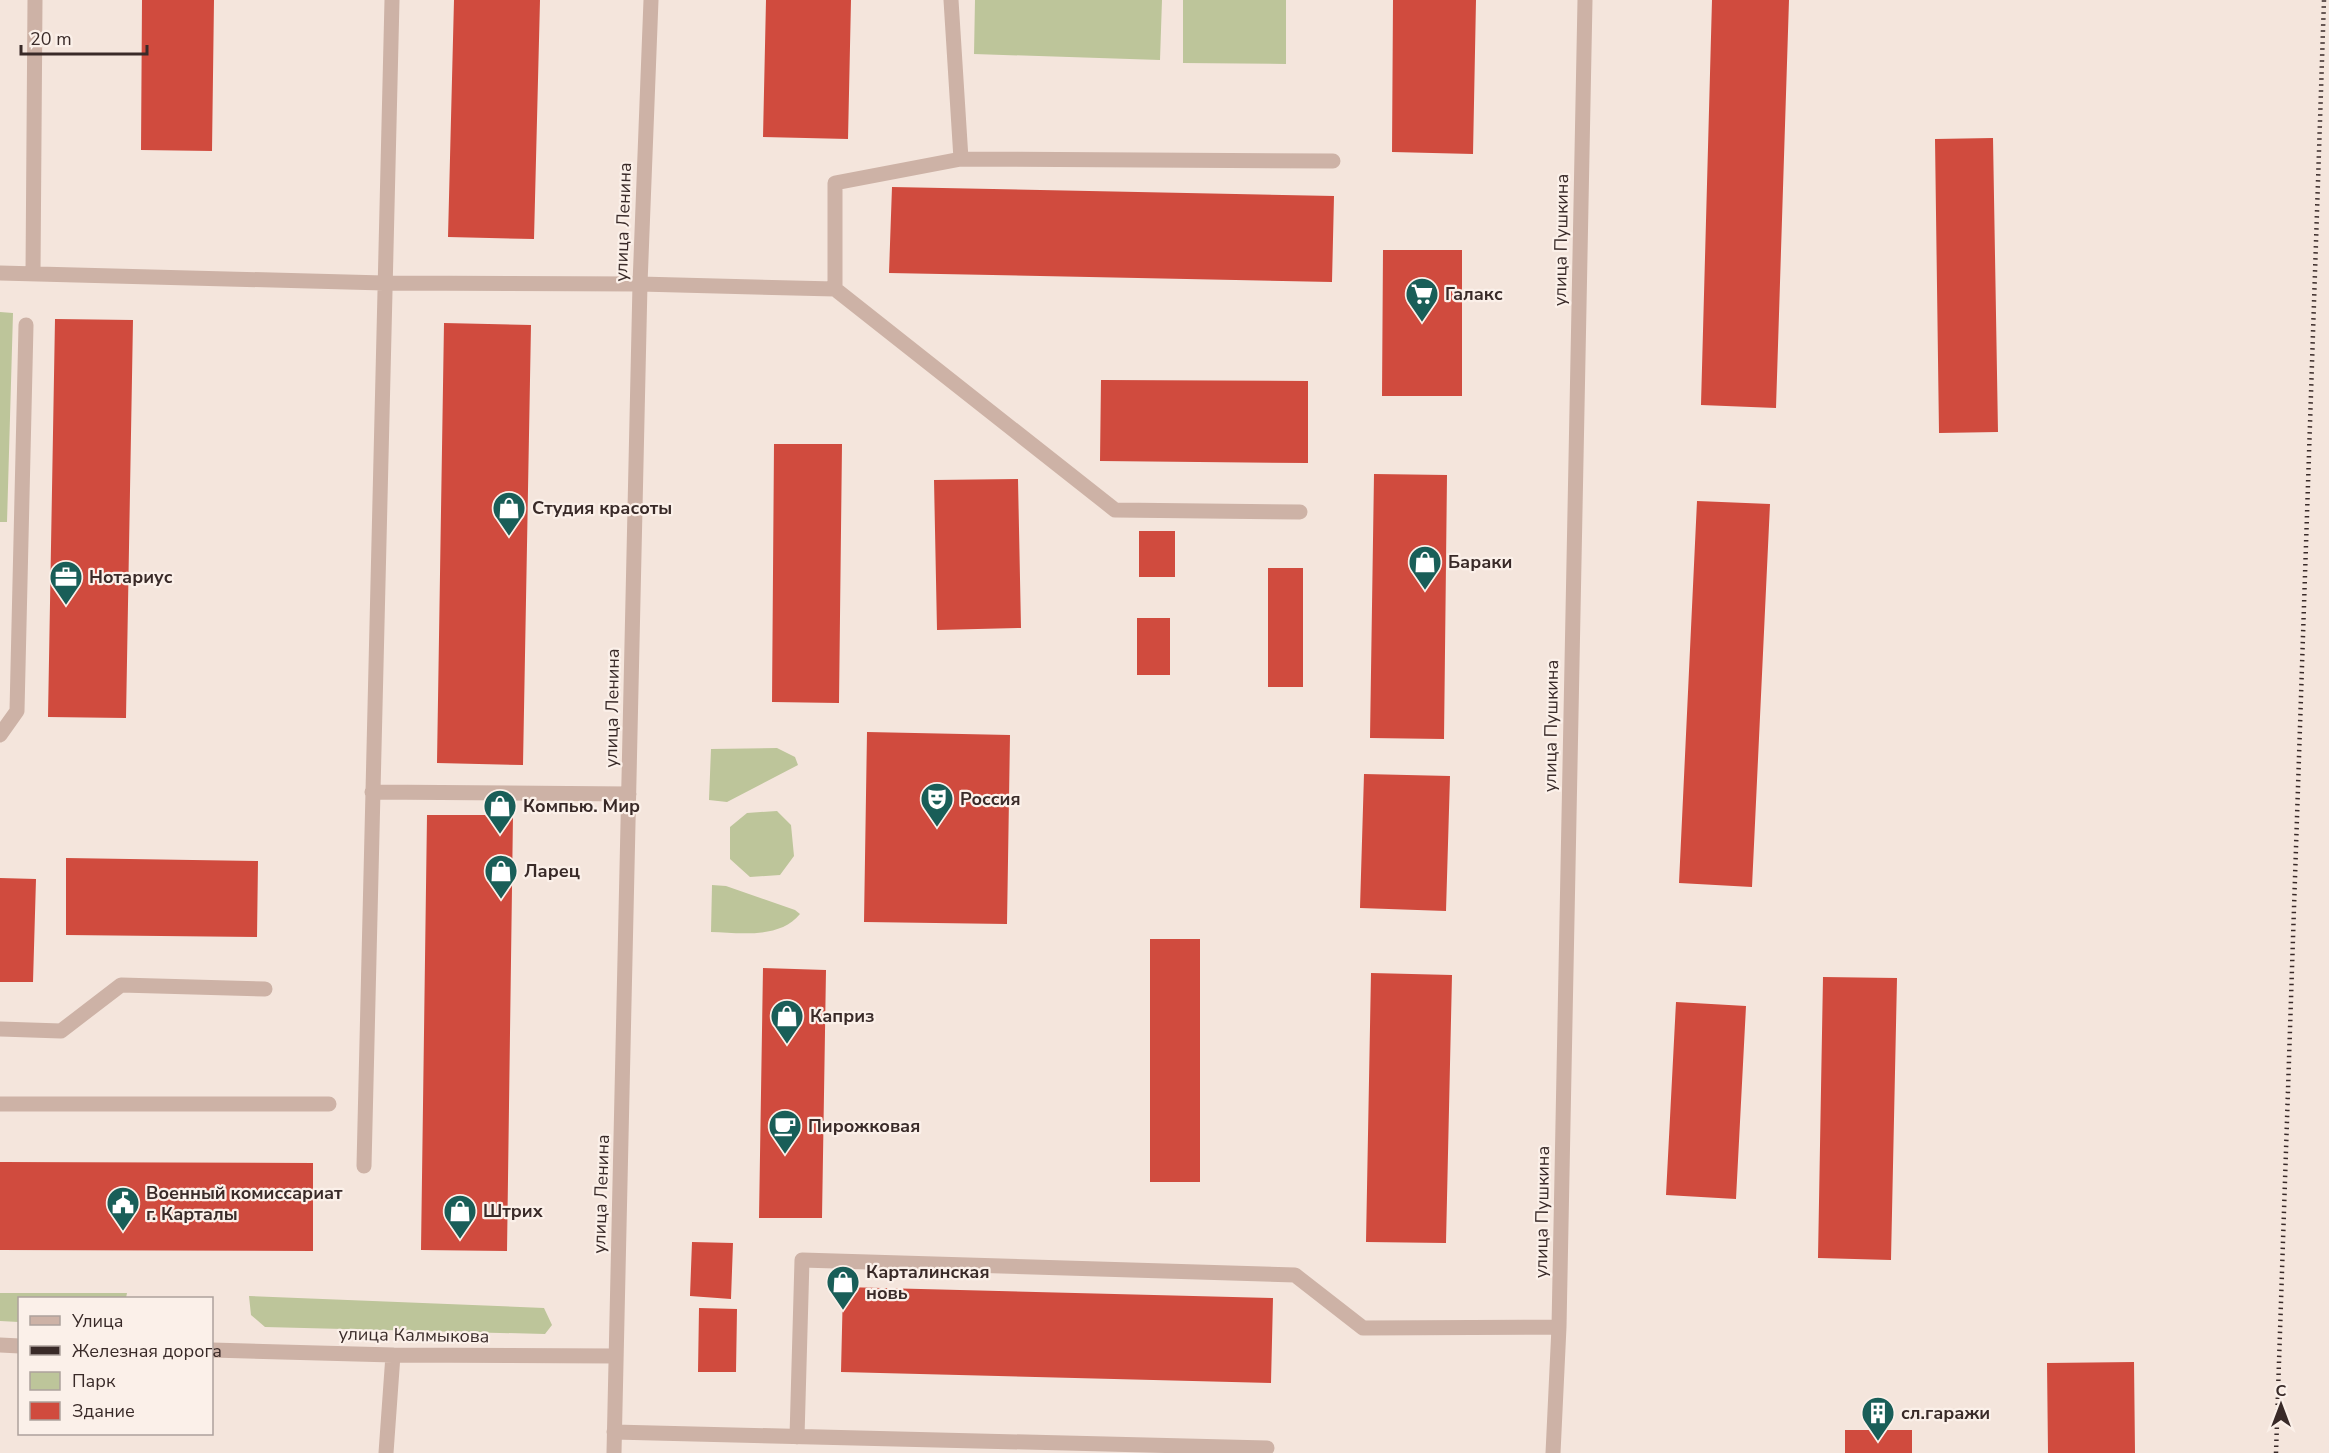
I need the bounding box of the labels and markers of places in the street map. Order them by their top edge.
supermarket icon: Галакс [1404,276,1440,323]
place label: Галакс [1445,282,1503,306]
shop icon: Студия красоты [491,490,527,537]
place label: Студия красоты [532,496,672,520]
shop icon: Бараки [1407,544,1443,591]
place label: Бараки [1448,550,1512,574]
office icon: Нотариус [48,559,84,606]
place label: Нотариус [89,565,173,589]
theatre icon: Россия [919,781,955,828]
place label: Россия [960,787,1021,811]
shop icon: Компью. Мир [482,788,518,835]
place label: Компью. Мир [523,794,640,818]
shop icon: Ларец [483,853,519,900]
place label: Ларец [524,859,580,883]
shop icon: Каприз [769,998,805,1045]
place label: Каприз [810,1004,874,1028]
cafe icon: Пирожковая [767,1108,803,1155]
place label: Пирожковая [808,1114,920,1138]
place label: Военный комиссариат г. Карталы [146,1181,343,1226]
public building icon: Военный комиссариат г. Карталы [105,1185,141,1232]
shop icon: Штрих [442,1193,478,1240]
place label: Штрих [483,1199,544,1223]
place label: Карталинская новь [866,1260,989,1305]
shop icon: Карталинская новь [825,1264,861,1311]
building icon: сл.гаражи [1860,1395,1896,1442]
place label: сл.гаражи [1901,1401,1990,1425]

